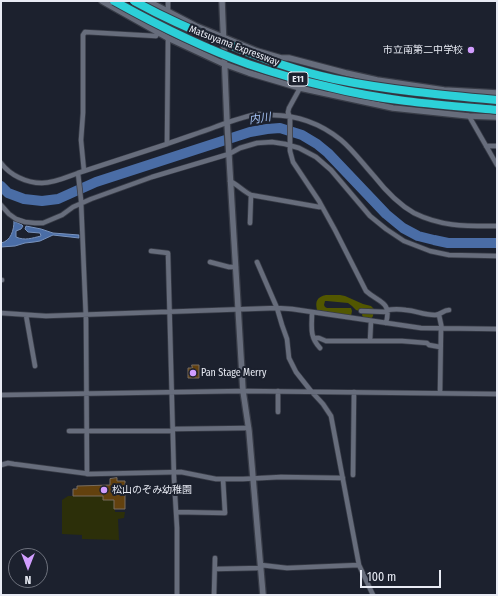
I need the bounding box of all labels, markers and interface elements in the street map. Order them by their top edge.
street label: Matsuyama Expressway [187,23,281,69]
place label: 市立南第二中学校 [383,44,463,56]
marker: 市立南第二中学校 [466,45,476,55]
road number: E11 [288,72,308,86]
water label: 内川 [248,111,272,127]
place label: Pan Stage Merry [201,367,267,379]
marker: Pan Stage Merry [188,368,198,378]
place label: 松山のぞみ幼稚園 [112,484,192,496]
marker: 松山のぞみ幼稚園 [99,485,109,495]
north arrow [8,548,48,588]
scale bar [362,562,443,588]
text: 100 m [367,570,396,584]
text: N [25,573,31,586]

